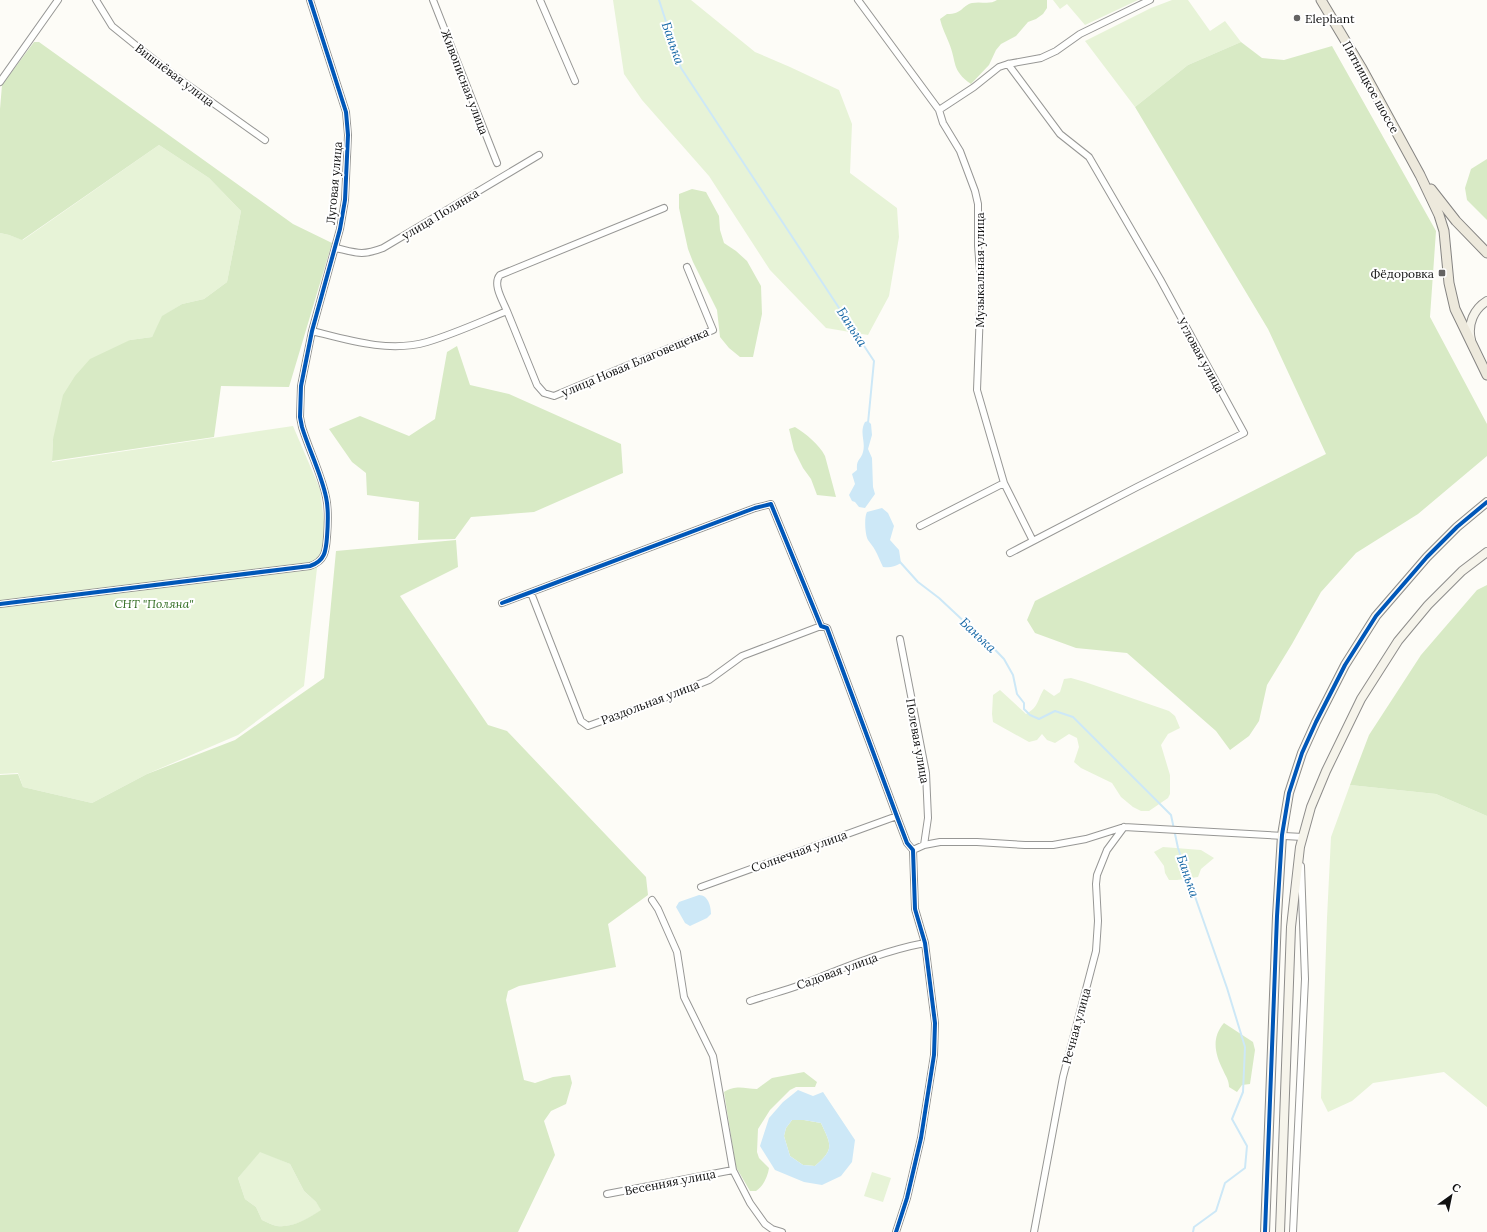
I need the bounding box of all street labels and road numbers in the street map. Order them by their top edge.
street label: Живописная улица [438,27,492,137]
street label: Пятницкое шоссе [1339,38,1403,136]
street label: Вишнёвая улица [132,40,218,110]
street label: Луговая улица [323,141,345,225]
street label: улица Полянка [399,185,481,243]
street label: Музыкальная улица [972,212,987,328]
street label: Угловая улица [1174,314,1228,395]
street label: улица Новая Благовещенка [559,324,711,400]
street label: Раздольная улица [599,676,701,728]
street label: Полевая улица [903,697,933,785]
street label: Солнечная улица [749,827,849,875]
street label: Садовая улица [794,949,880,993]
street label: Речная улица [1059,986,1093,1066]
street label: Весенняя улица [623,1166,717,1198]

